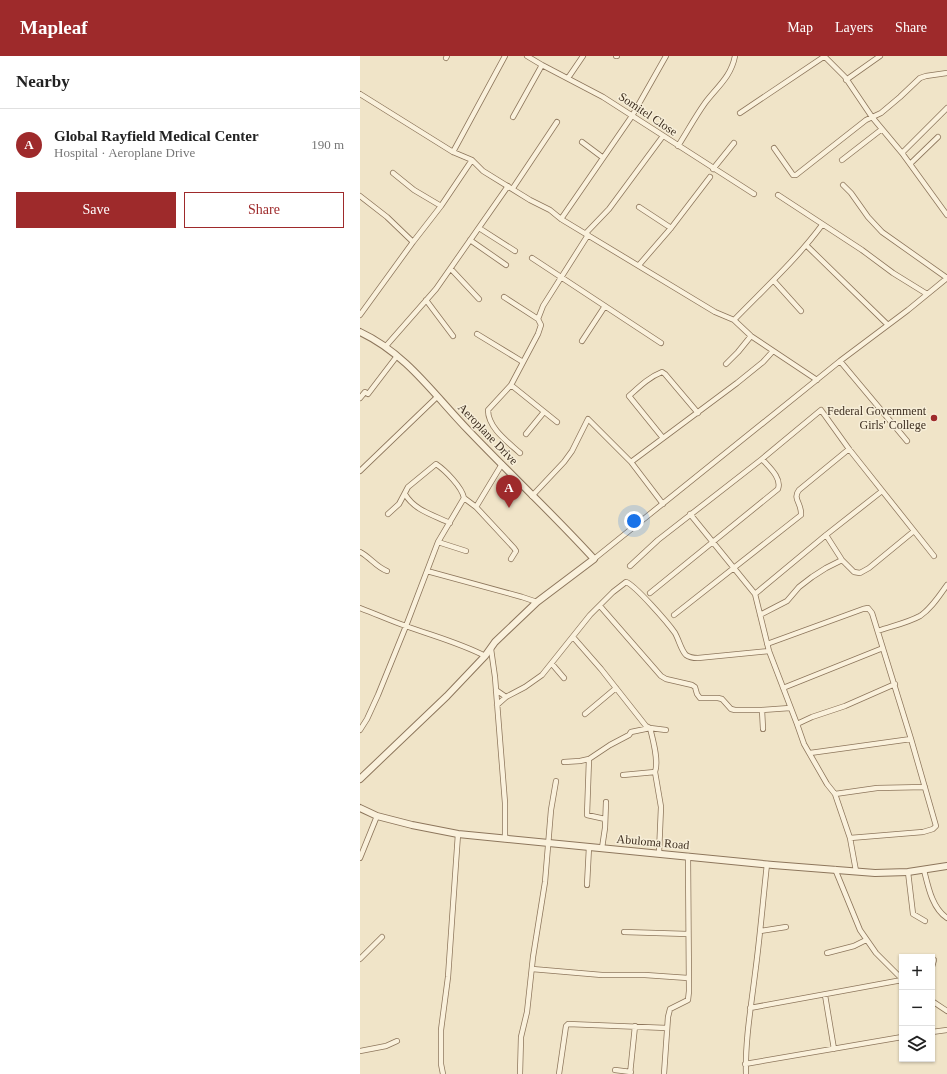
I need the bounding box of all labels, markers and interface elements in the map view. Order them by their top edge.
text: Mapleaf [20,17,88,38]
text: Map [787,20,813,35]
text: Layers [835,20,873,35]
text: Share [895,20,927,35]
text: Nearby [16,72,70,91]
street label: Somitel Close [616,89,680,139]
text: Global Rayfield Medical Center [54,128,259,144]
text: A [24,137,34,152]
text: 190 m [311,137,344,152]
text: Hospital · Aeroplane Drive [54,145,195,160]
button: Save [16,192,176,228]
button: Share [184,192,344,228]
street label: Aeroplane Drive [455,400,521,468]
place label: Federal Government Girls' College [827,404,927,432]
marker: Federal Government Girls' College [929,413,939,423]
pin: A [496,475,522,508]
your location [624,511,644,531]
street label: Abuloma Road [616,832,690,852]
map controls [899,954,935,1062]
button: + [899,954,935,990]
button: − [899,990,935,1026]
button: layers [899,1026,935,1062]

